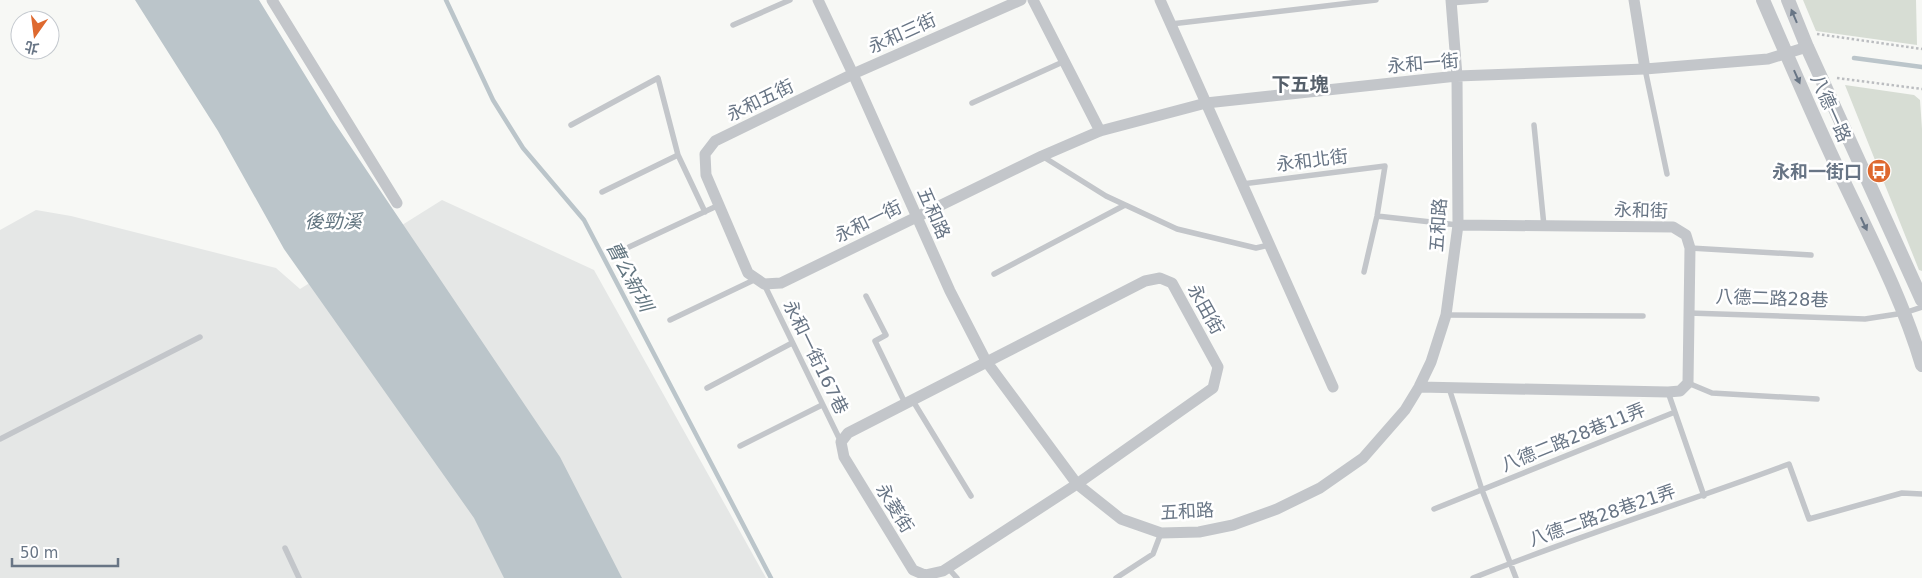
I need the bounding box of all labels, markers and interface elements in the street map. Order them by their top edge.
street label: 永和三街 [865,9,939,57]
one-way arrow [1790,9,1798,23]
north arrow [10,10,60,60]
text: 北 [23,38,41,57]
street label: 永和一街 [1386,49,1460,77]
one-way arrow [1793,70,1801,84]
street label: 八德一路 [1807,71,1855,145]
district label: 下五塊 [1271,73,1329,95]
street label: 永和五街 [723,75,797,125]
street label: 永和北街 [1275,145,1349,175]
bus stop icon: 永和一街口 [1866,158,1892,184]
place label: 永和一街口 [1772,161,1862,182]
street label: 五和路 [913,184,955,242]
street label: 永和一街 [831,196,905,246]
street label: 五和路 [1426,197,1450,253]
street label: 永和街 [1614,199,1668,221]
water label: 後勁溪 [304,210,364,232]
one-way arrow [1860,217,1868,232]
water label: 曹公新圳 [602,237,659,317]
street label: 永田街 [1184,280,1228,338]
street label: 八德二路28巷 [1715,286,1829,310]
street label: 永和一街167巷 [779,297,853,417]
street label: 八德二路28巷11弄 [1498,398,1648,476]
street label: 永菱街 [872,480,918,536]
street label: 八德二路28巷21弄 [1526,480,1678,550]
street label: 五和路 [1159,499,1215,523]
scale bar [12,536,119,568]
text: 50 m [20,544,58,562]

